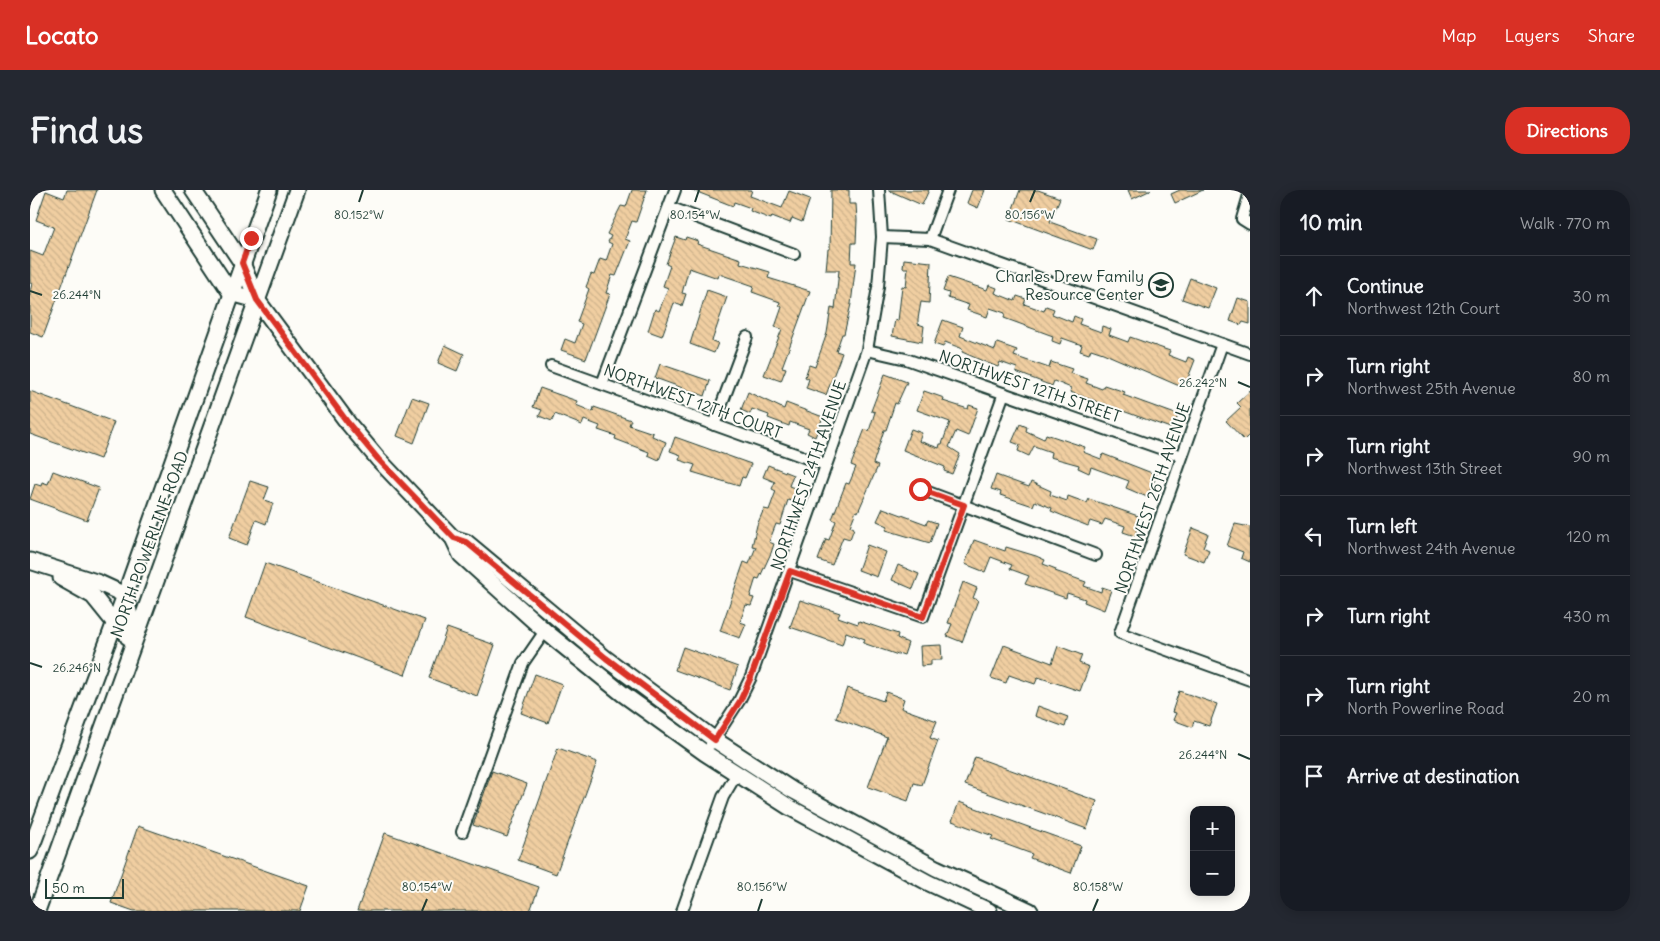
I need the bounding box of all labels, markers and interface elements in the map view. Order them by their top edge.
text: Locato [25,20,99,50]
text: Map [1441,24,1476,47]
text: Layers [1504,24,1560,47]
text: Share [1588,24,1635,47]
button: Directions [1505,107,1630,154]
text: Find us [30,108,143,152]
text: 80.152°W [334,207,384,222]
text: 80.154°W [670,207,720,222]
text: 80.156°W [1005,207,1055,222]
text: 10 min [1300,209,1362,236]
text: Walk · 770 m [1520,213,1610,233]
route end [240,227,263,250]
place label: Charles Drew Family Resource Center [995,266,1144,304]
school or university icon: Charles Drew Family Resource Center [1148,272,1174,298]
text: Continue [1347,274,1424,298]
icon: ahead [1300,282,1328,310]
text: 30 m [1573,286,1610,306]
text: 26.244°N [53,287,101,302]
text: Northwest 12th Court [1347,298,1500,318]
street label: NORTHWEST 12TH STREET [936,345,1124,427]
text: Turn right [1347,354,1430,378]
street label: NORTHWEST 12TH COURT [601,359,785,443]
icon: right [1300,362,1328,390]
text: 80 m [1572,366,1610,386]
text: 26.242°N [1179,375,1227,390]
street label: NORTHWEST 24TH AVENUE [766,377,850,573]
text: Northwest 25th Avenue [1347,378,1516,398]
street label: NORTHWEST 26TH AVENUE [1110,400,1194,596]
text: Turn right [1347,434,1430,458]
icon: right [1300,442,1328,470]
text: 90 m [1572,446,1610,466]
street label: NORTH POWERLINE ROAD [106,448,192,640]
text: Northwest 13th Street [1347,458,1502,478]
route start [909,478,932,501]
text: Turn left [1347,514,1417,538]
icon: left [1300,522,1328,550]
text: 120 m [1567,526,1610,546]
text: Northwest 24th Avenue [1347,538,1515,558]
icon: right [1300,602,1328,630]
text: Turn right [1347,604,1430,628]
text: 430 m [1563,606,1610,626]
text: 26.246°N [53,660,101,675]
text: Turn right [1347,674,1430,698]
icon: right [1300,682,1328,710]
text: 20 m [1573,686,1610,706]
text: North Powerline Road [1347,698,1504,718]
text: 26.244°N [1179,747,1227,762]
icon: arrive [1300,762,1328,790]
text: Arrive at destination [1347,764,1520,788]
map controls [1190,806,1235,896]
button: + [1190,806,1235,851]
button: − [1190,851,1235,896]
scale bar [45,876,124,899]
text: 50 m [52,879,85,897]
text: 80.154°W [402,879,452,894]
text: 80.156°W [737,879,787,894]
text: 80.158°W [1073,879,1123,894]

